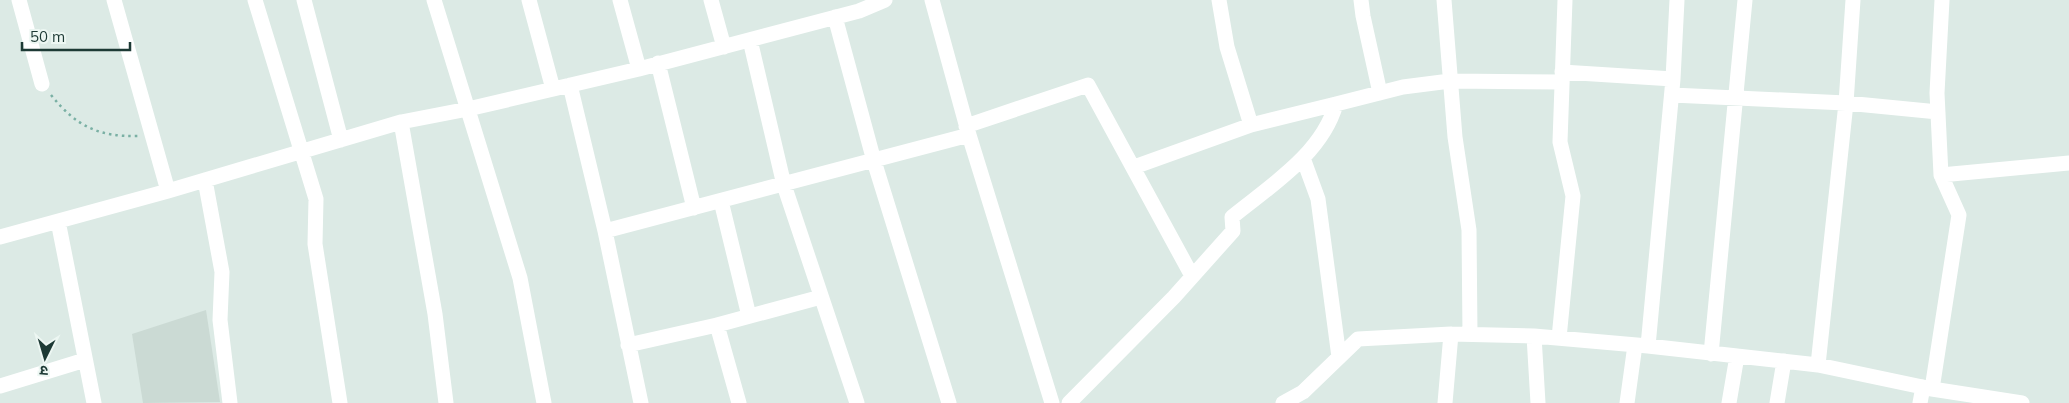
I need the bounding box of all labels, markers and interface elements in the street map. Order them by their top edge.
scale bar [22,20,130,52]
text: 50 m [30,27,65,46]
north arrow [20,333,70,383]
text: उ [38,362,49,380]

